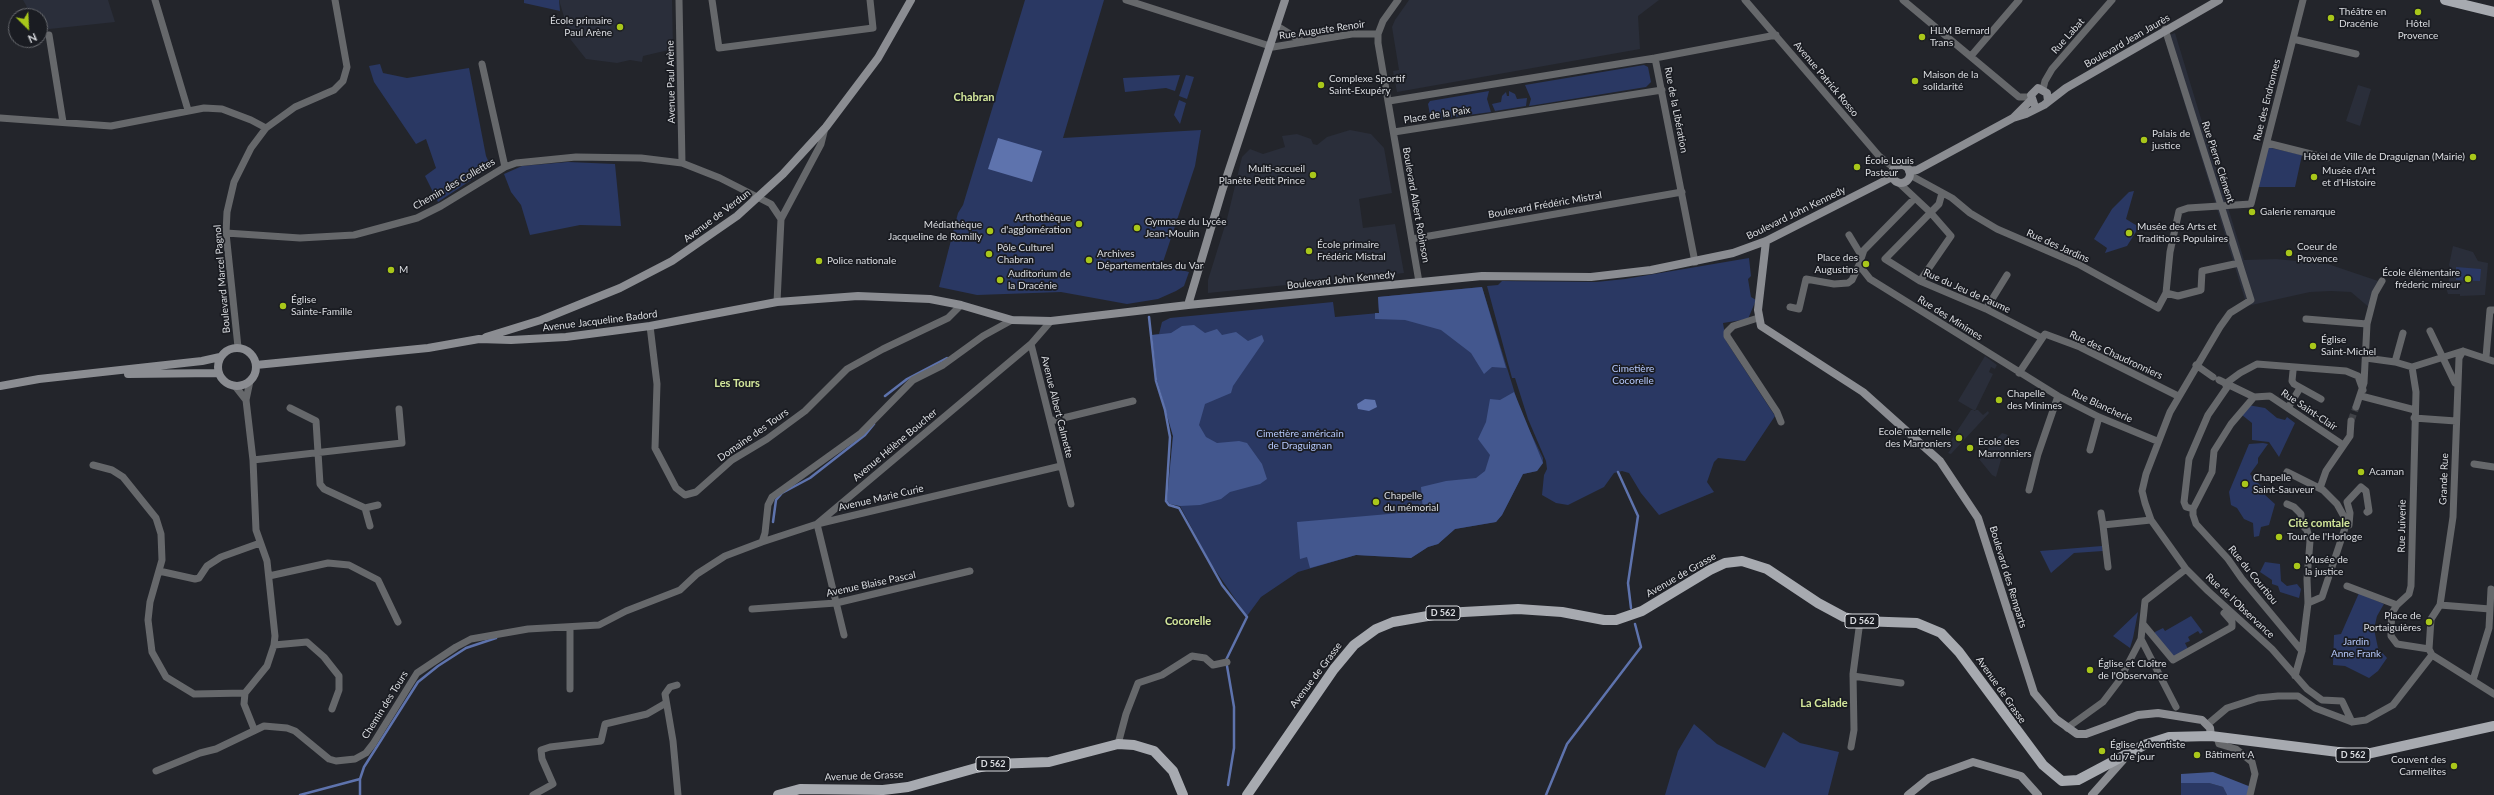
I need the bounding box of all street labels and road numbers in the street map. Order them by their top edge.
street label: Boulevard Jean Jaurès [2082,12,2172,70]
street label: Rue Labat [2049,16,2087,56]
street label: Rue Auguste Renoir [1278,18,1366,42]
street label: Avenue Patrick Rosso [1791,39,1861,119]
street label: Avenue Paul Arène [664,40,678,124]
street label: Rue des Endronnes [2251,58,2283,142]
street label: Rue de la Libération [1662,66,1690,154]
street label: Place de la Paix [1403,104,1471,126]
street label: Rue Pierre Clément [2199,120,2237,204]
street label: Boulevard Albert Robinson [1400,146,1432,264]
street label: Chemin des Collettes [411,156,497,212]
street label: Boulevard John Kennedy [1744,184,1848,242]
street label: Avenue de Verdun [681,187,753,245]
street label: Boulevard Frédéric Mistral [1487,189,1603,221]
street label: Boulevard Marcel Pagnol [211,224,233,334]
street label: Rue des Jardins [2025,227,2091,265]
street label: Rue du Jeu de Paume [1922,266,2012,316]
street label: Boulevard John Kennedy [1286,268,1396,292]
street label: Rue des Minimes [1915,293,1985,343]
street label: Avenue Jacqueline Badord [542,308,658,334]
street label: Rue des Chaudronniers [2067,328,2165,382]
street label: Avenue Albert Calmette [1038,355,1076,459]
street label: Rue Blancherie [2070,387,2134,425]
street label: Rue Saint-Clair [2279,387,2339,433]
street label: Domaine des Tours [715,406,791,464]
street label: Avenue Hélène Boucher [850,406,940,484]
street label: Grande Rue [2437,453,2451,505]
street label: Avenue Marie Curie [837,482,925,514]
street label: Rue Juiverie [2396,499,2408,553]
street label: Boulevard des Remparts [1987,524,2029,630]
street label: Rue du Courtiou [2226,543,2280,607]
street label: Avenue de Grasse [1644,550,1718,600]
street label: Avenue Blaise Pascal [825,569,917,599]
street label: Rue de l'Observance [2203,571,2277,641]
road number: D 562 [1426,606,1460,620]
road number: D 562 [1845,614,1879,628]
street label: Avenue de Grasse [1287,640,1345,710]
street label: Avenue de Grasse [1973,654,2029,726]
street label: Chemin des Tours [359,669,411,741]
road number: D 562 [2336,748,2370,762]
road number: D 562 [976,757,1010,771]
street label: Avenue de Grasse [824,769,904,783]

